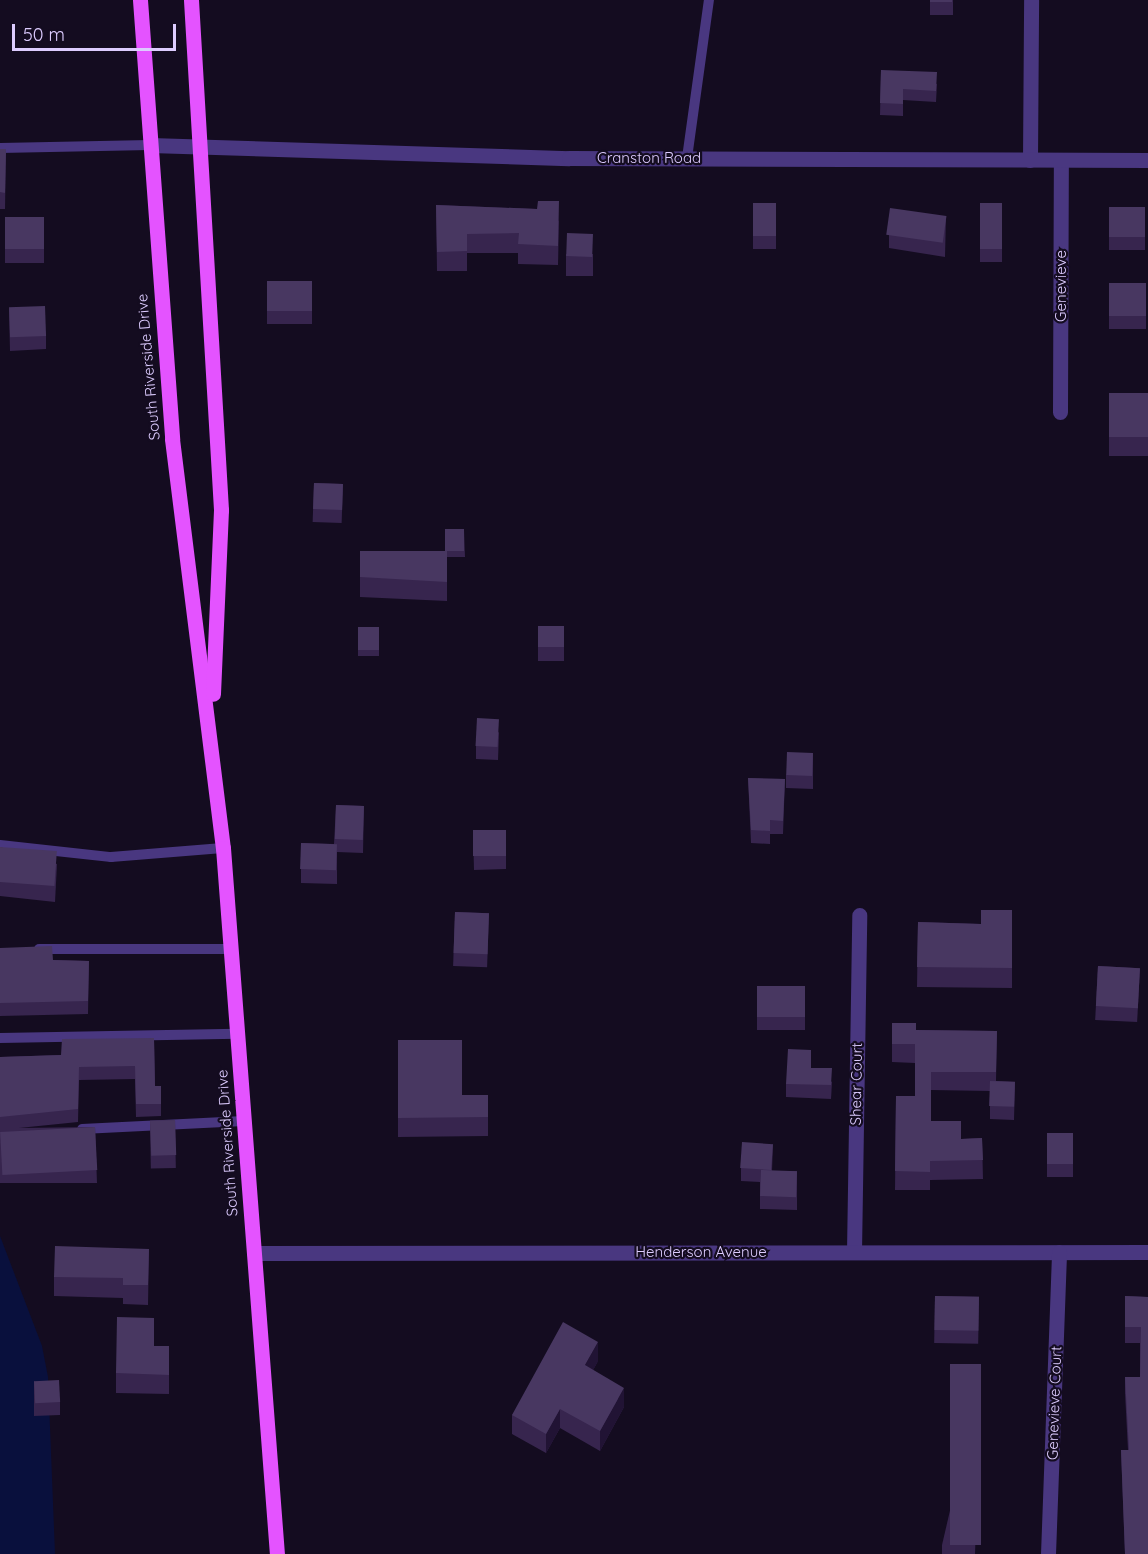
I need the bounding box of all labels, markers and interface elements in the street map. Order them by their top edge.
scale bar [15,12,178,50]
text: 50 m [23,23,65,46]
street label: Cranston Road [597,149,701,167]
street label: Genevieve [1052,250,1070,322]
street label: South Riverside Drive [133,293,163,441]
street label: Shear Court [846,1043,866,1125]
street label: South Riverside Drive [213,1069,241,1217]
street label: Henderson Avenue [635,1243,767,1261]
street label: Genevieve Court [1043,1346,1065,1460]

